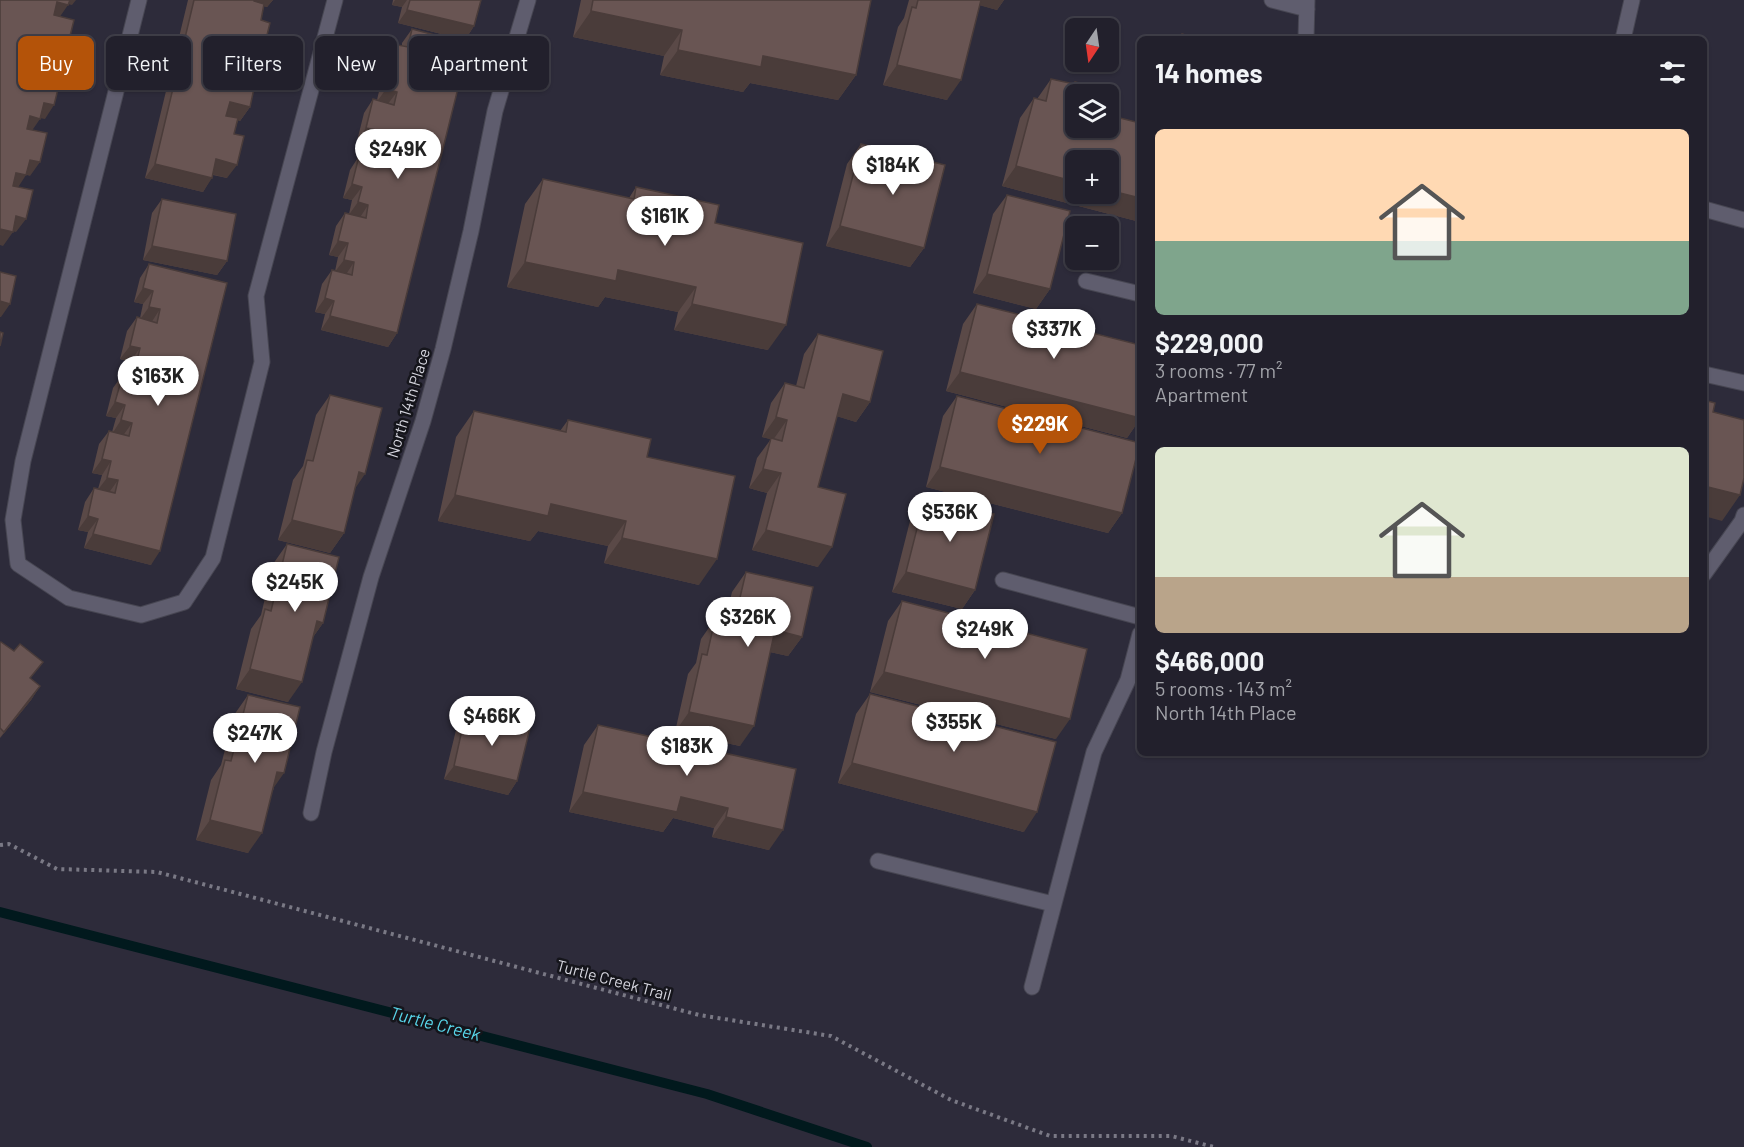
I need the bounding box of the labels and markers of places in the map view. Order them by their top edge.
pin: $249K [356,129,440,180]
pin: $184K [851,145,935,196]
pin: $161K [623,196,707,247]
pin: $337K [1012,309,1096,360]
pin: $163K [116,356,200,407]
pin: $229K [998,404,1082,455]
pin: $536K [908,492,992,543]
pin: $245K [253,562,337,613]
pin: $326K [706,597,790,648]
pin: $249K [943,609,1027,660]
pin: $466K [450,696,534,747]
pin: $355K [912,702,996,753]
pin: $247K [213,713,297,764]
pin: $183K [645,726,729,777]

